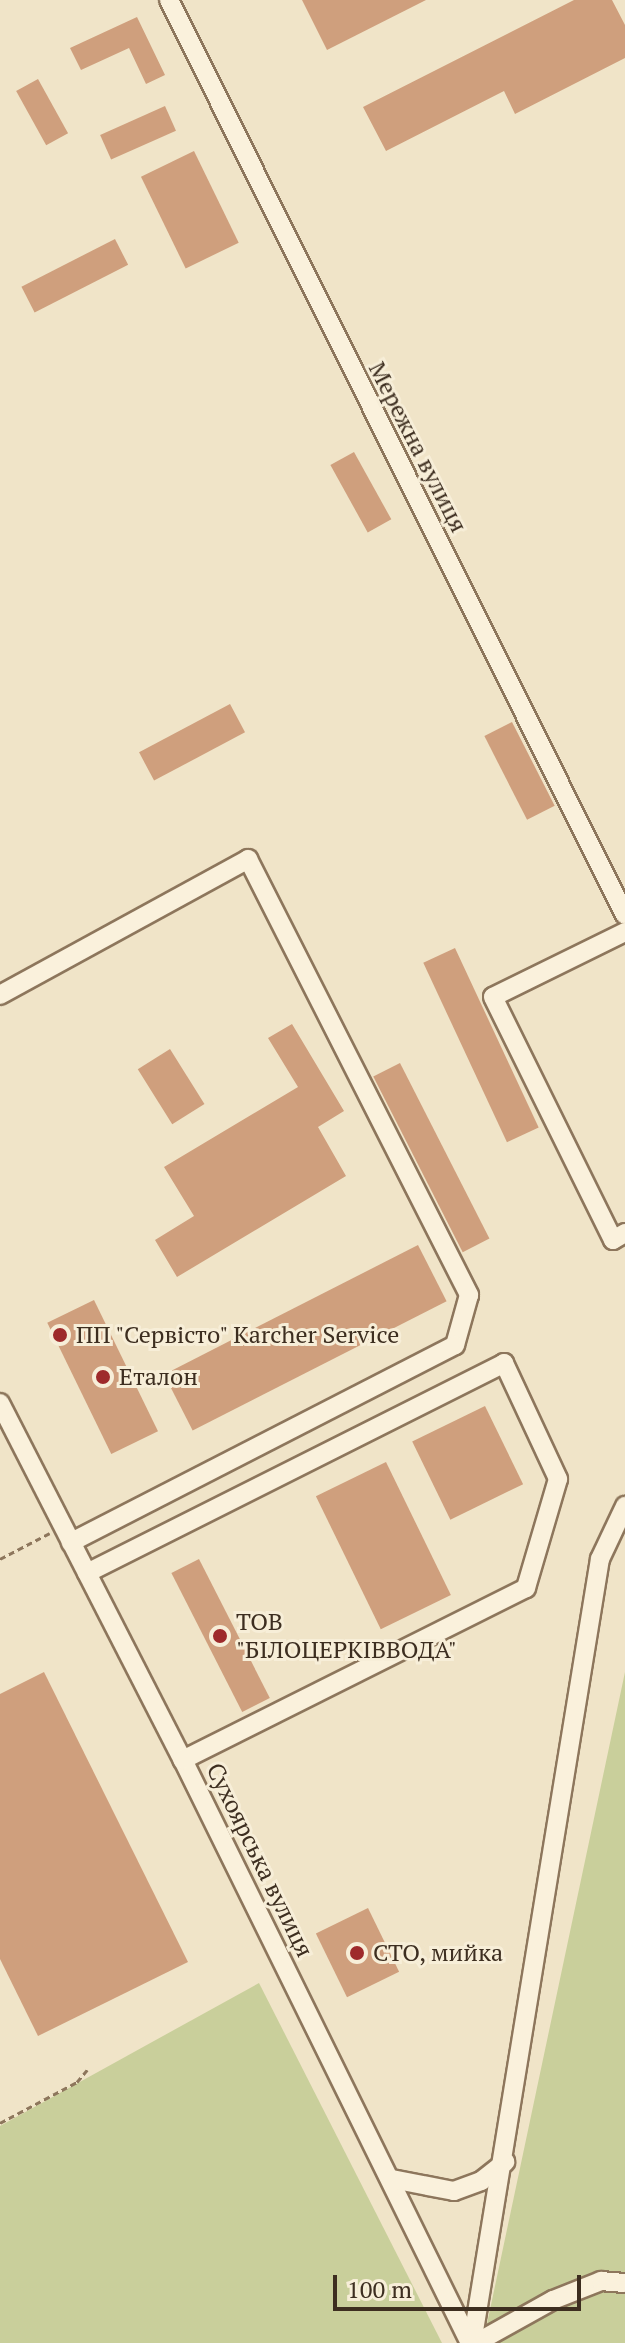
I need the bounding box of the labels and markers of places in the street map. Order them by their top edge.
place label: ПП "Сервісто" Karcher Service [76,1321,401,1349]
marker: ПП "Сервісто" Karcher Service [51,1326,69,1344]
place label: Еталон [119,1363,198,1391]
marker: Еталон [94,1368,112,1386]
place label: ТОВ "БІЛОЦЕРКІВВОДА" [236,1608,457,1664]
marker: ТОВ "БІЛОЦЕРКІВВОДА" [211,1627,229,1645]
place label: СТО, мийка [373,1939,504,1967]
marker: СТО, мийка [348,1944,366,1962]

